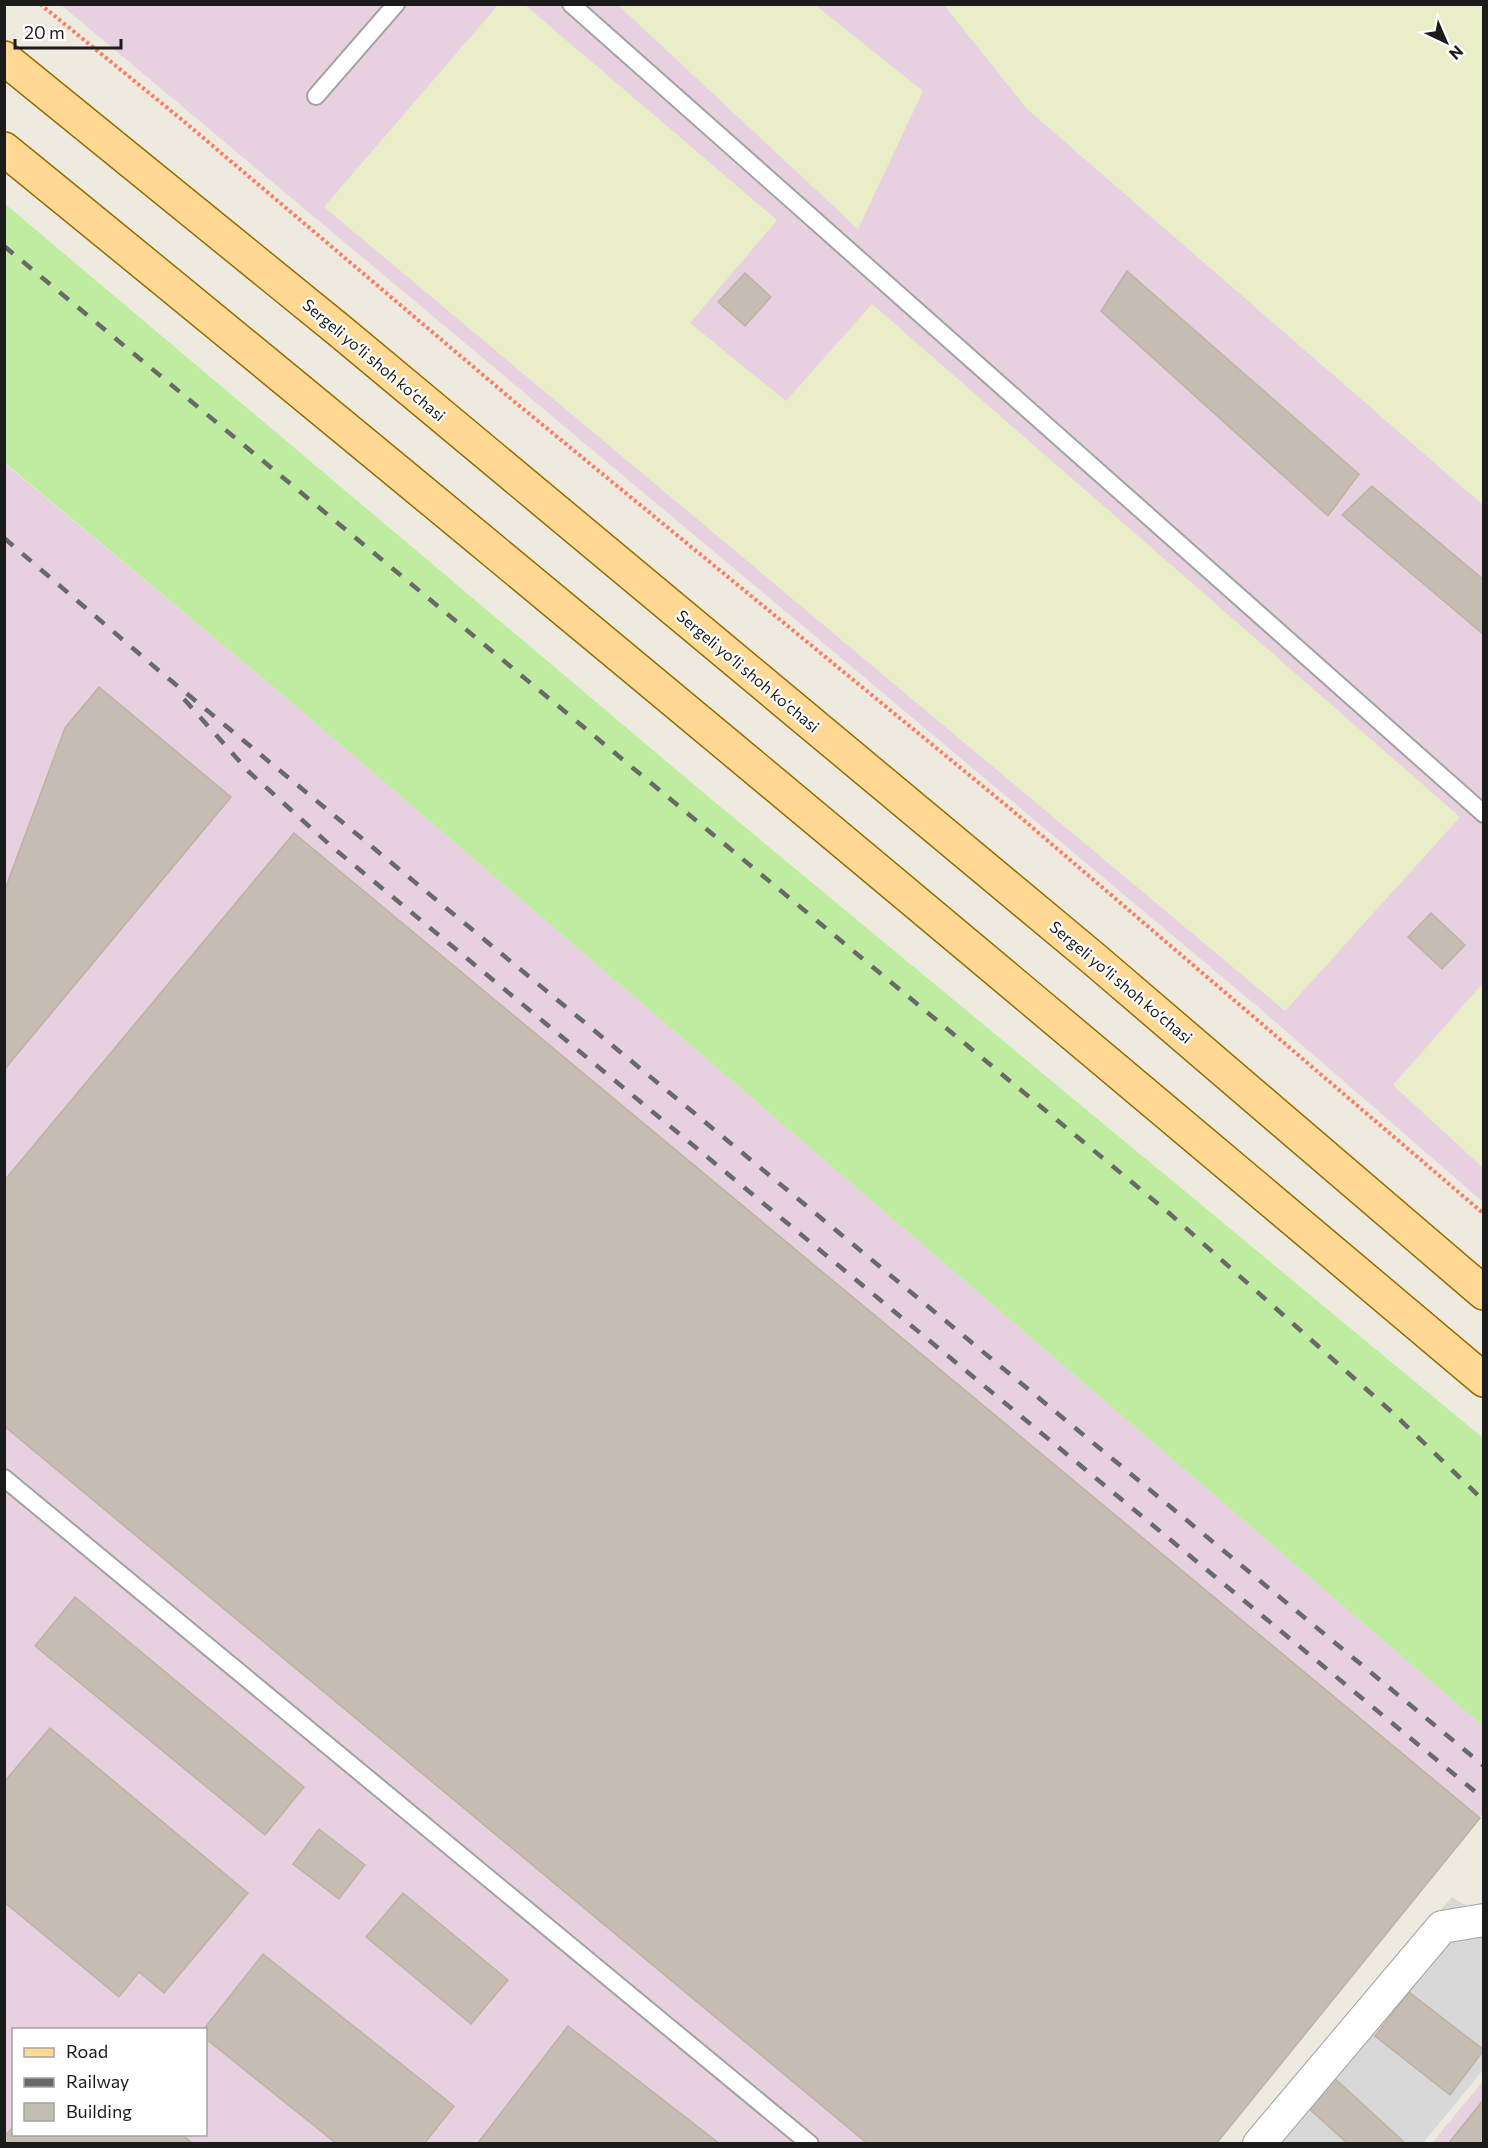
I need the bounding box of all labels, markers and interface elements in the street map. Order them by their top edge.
scale bar [15,12,122,50]
north arrow [1416,12,1476,72]
text: 20 m [24,21,65,43]
text: N [1446,42,1468,64]
street label: Sergeli yo‘li shoh ko‘chasi [299,294,449,425]
street label: Sergeli yo‘li shoh ko‘chasi [673,605,823,736]
street label: Sergeli yo‘li shoh ko‘chasi [1046,916,1196,1047]
legend [12,2028,207,2136]
text: Road [66,2040,108,2062]
text: Railway [66,2070,129,2092]
text: Building [66,2100,132,2122]

